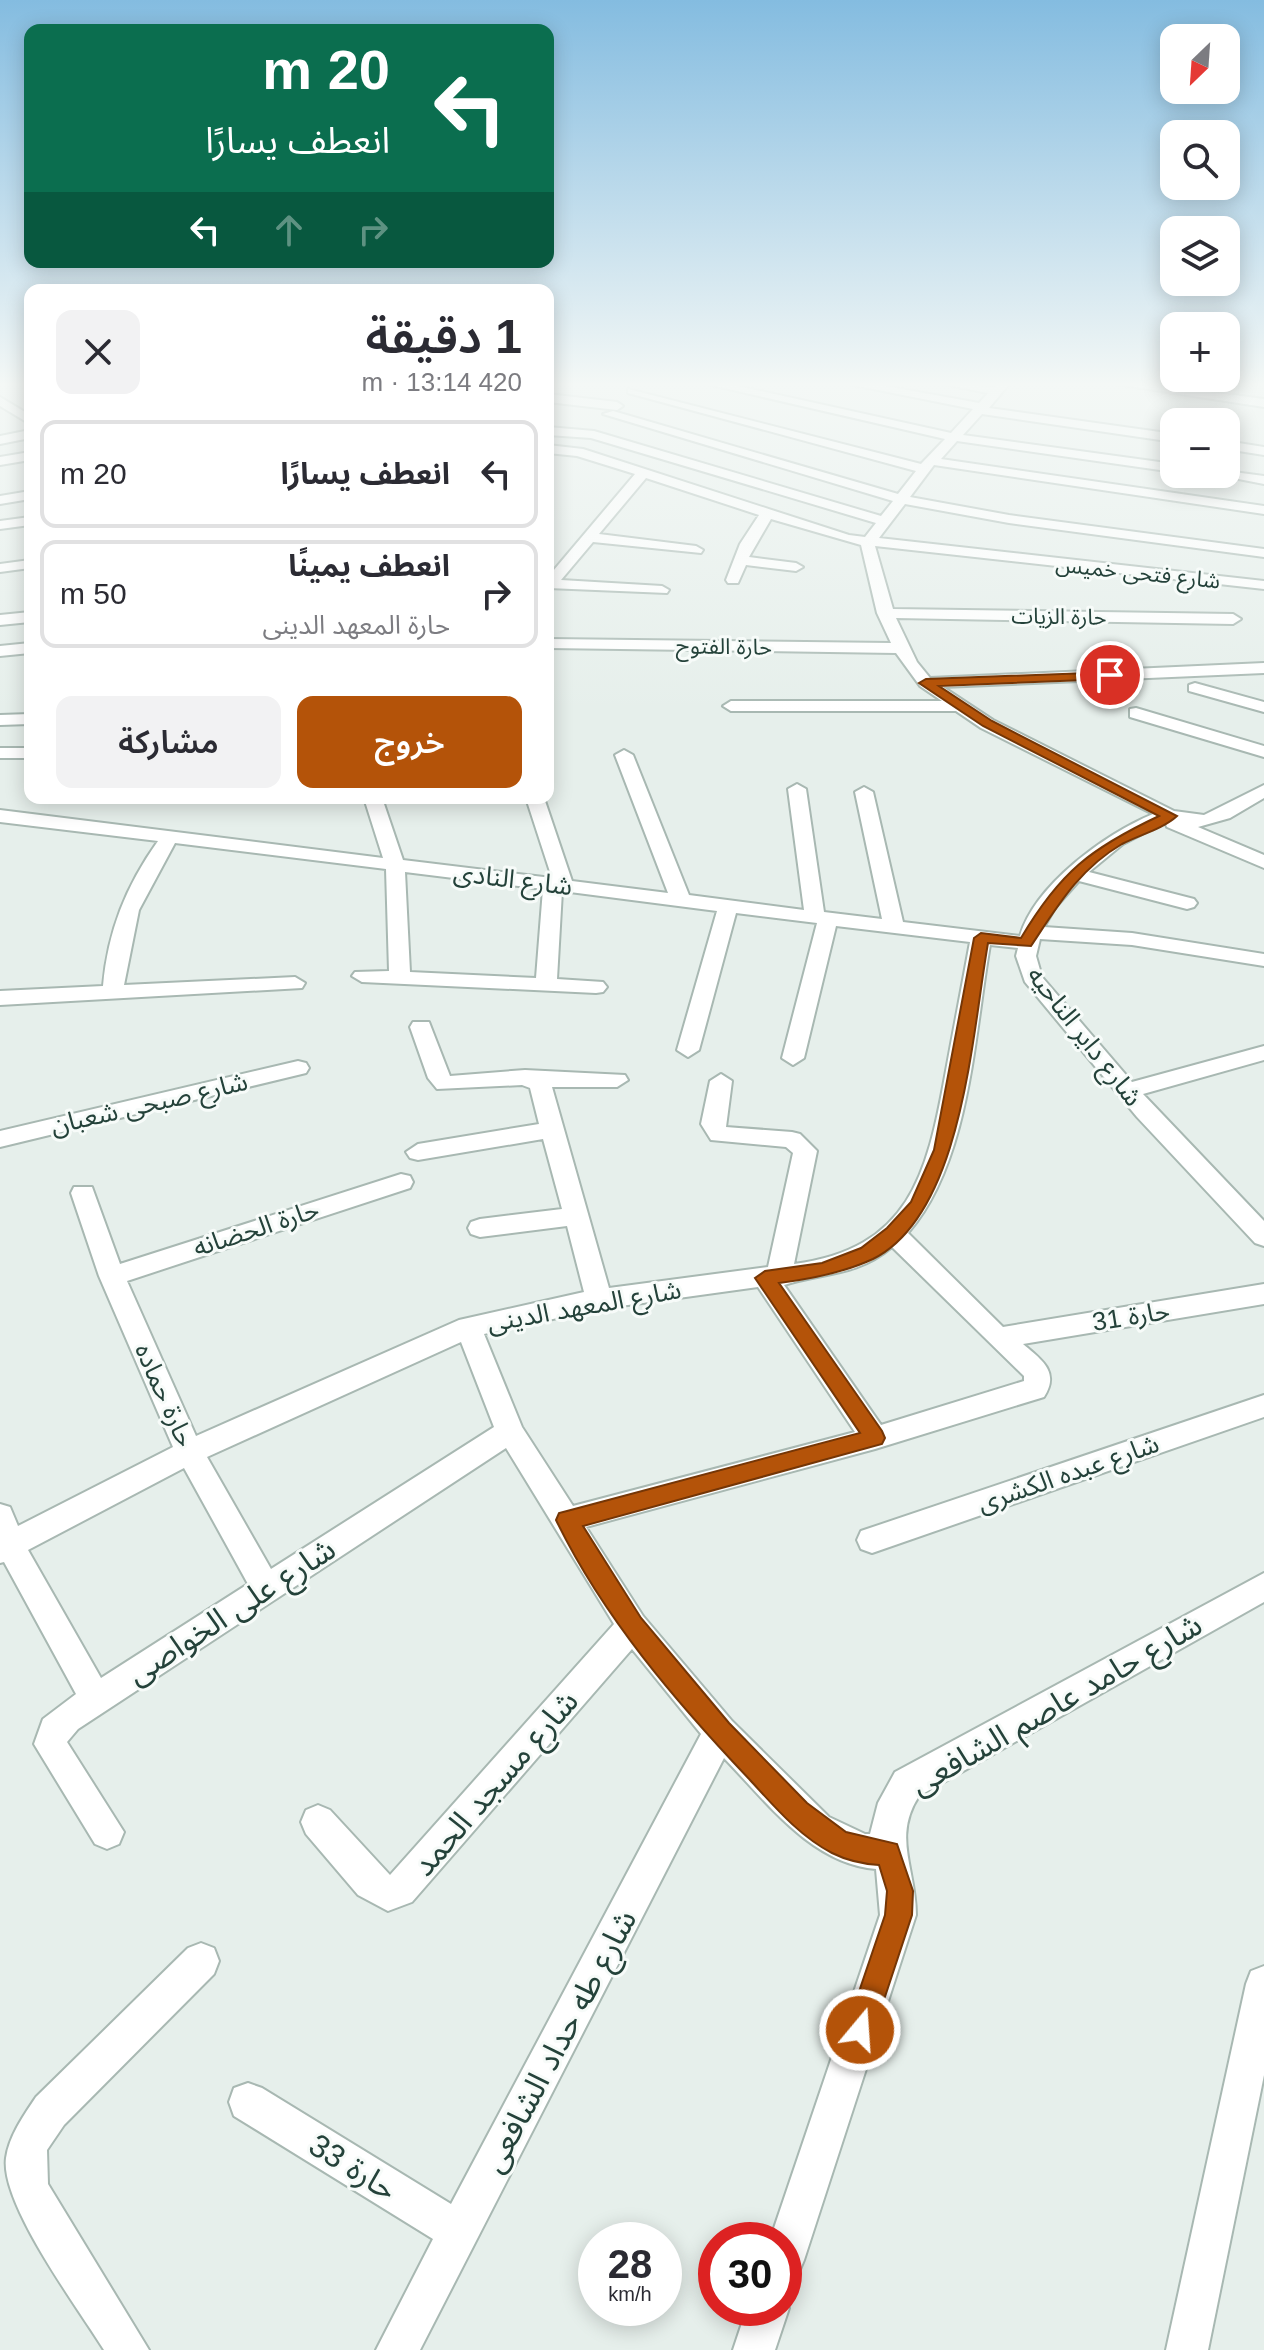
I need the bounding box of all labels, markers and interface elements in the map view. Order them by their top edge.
north arrow [1160,24,1240,104]
map controls [1160,24,1240,488]
text: 20 m [262,38,390,101]
icon: left [418,56,522,160]
text: انعطف يسارًا [205,120,390,161]
button: search [1160,120,1240,200]
icon: left [183,208,227,252]
icon: ahead [267,208,311,252]
icon: right [351,208,395,252]
button: layers [1160,216,1240,296]
button: close [56,310,140,394]
text: 1 دقيقة [366,310,522,363]
button: + [1160,312,1240,392]
text: 420 m · 13:14 [362,367,522,397]
button: − [1160,408,1240,488]
icon: left [474,452,518,496]
text: 20 m [60,457,127,490]
text: انعطف يسارًا [281,457,450,490]
text: انعطف يمينًا [288,549,450,582]
street label: شارع فتحى خميس [1054,551,1221,598]
icon: right [474,572,518,616]
text: 50 m [60,577,127,610]
street label: حارة الزيات [1011,603,1107,631]
text: حارة المعهد الدينى [262,610,450,640]
street label: حارة الفتوح [676,633,772,664]
pin [1076,641,1144,709]
icon: arrive [1088,653,1132,697]
button: مشاركة [56,696,281,788]
button: خروج [297,696,522,788]
street label: شارع النادى [451,857,574,905]
street label: شارع داير الناحيه [1018,960,1149,1114]
street label: شارع صبحى شعبان [47,1066,251,1144]
street label: حارة الحضانه [189,1194,323,1262]
street label: شارع المعهد الدينى [485,1274,684,1342]
street label: حارة 31 [1090,1295,1172,1337]
street label: حارة حماده [129,1339,201,1451]
street label: شارع عبده الكشرى [973,1428,1164,1522]
street label: شارع على الخواصى [120,1530,345,1697]
street label: شارع حامد عاصم الشافعى [904,1606,1211,1807]
street label: شارع مسجد الحمد [405,1683,590,1887]
street label: شارع طه حداد الشافعى [475,1904,649,2181]
position arrow [818,1988,902,2072]
street label: حارة 33 [302,2126,403,2209]
speed limit sign: 30 [698,2222,802,2326]
text: 28 [608,2242,652,2286]
text: km/h [608,2283,652,2305]

